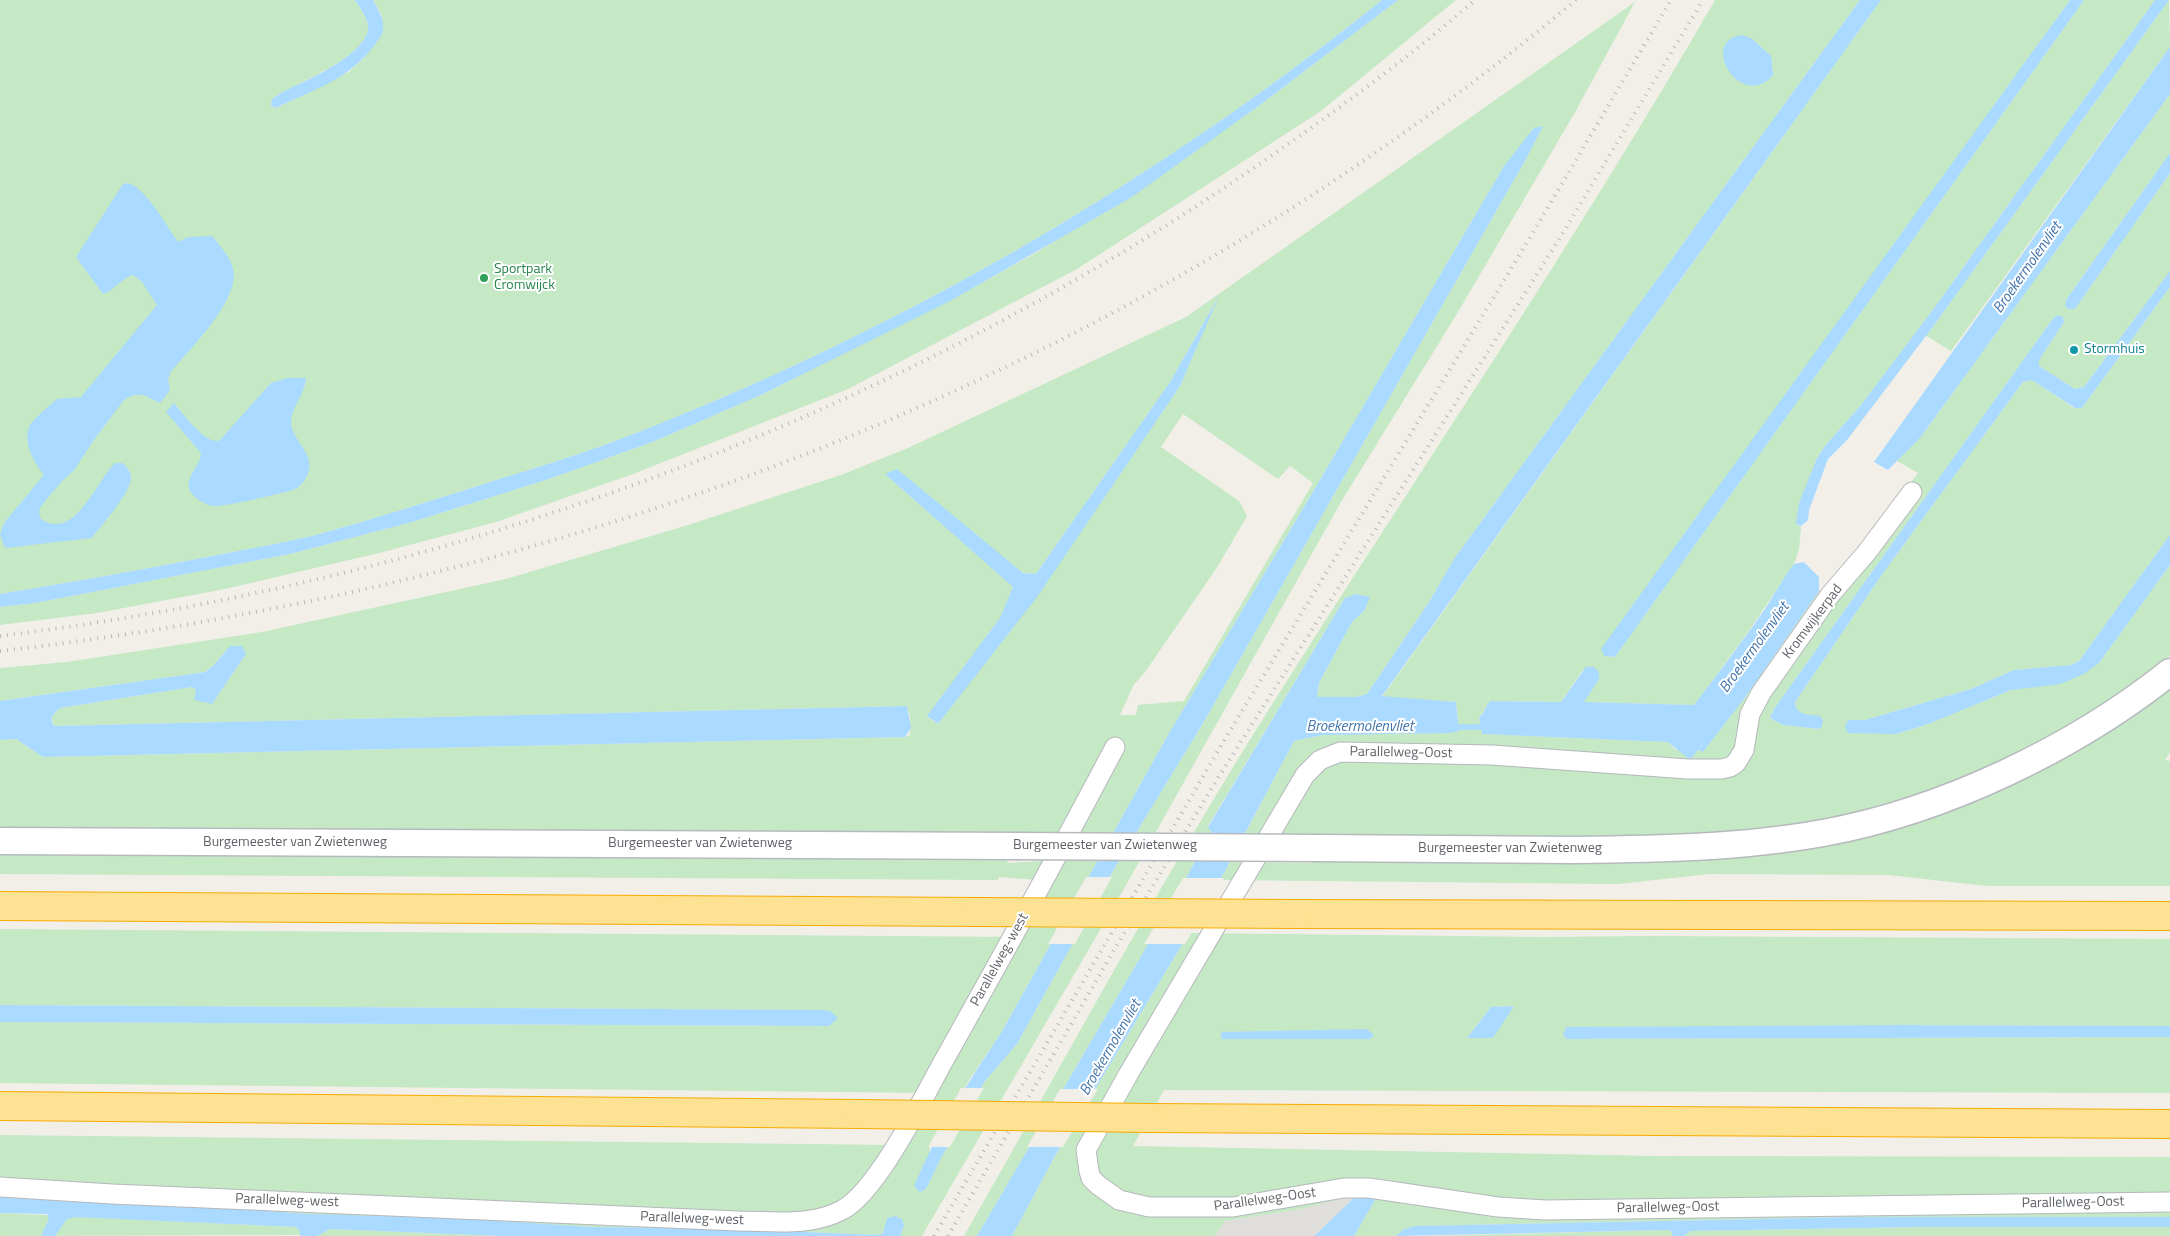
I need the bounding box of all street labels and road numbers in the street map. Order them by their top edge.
street label: Kromwijkerpad [1780,582,1846,662]
street label: Parallelweg-Oost [1349,744,1453,762]
street label: Burgemeester van Zwietenweg [203,835,387,851]
street label: Burgemeester van Zwietenweg [608,836,792,852]
street label: Burgemeester van Zwietenweg [1013,838,1197,854]
street label: Burgemeester van Zwietenweg [1418,841,1602,857]
street label: Parallelweg-west [968,911,1032,1009]
street label: Parallelweg-Oost [1213,1185,1317,1215]
street label: Parallelweg-west [235,1191,339,1211]
street label: Parallelweg-Oost [2021,1194,2125,1212]
street label: Parallelweg-Oost [1616,1199,1720,1217]
street label: Parallelweg-west [640,1209,744,1229]

